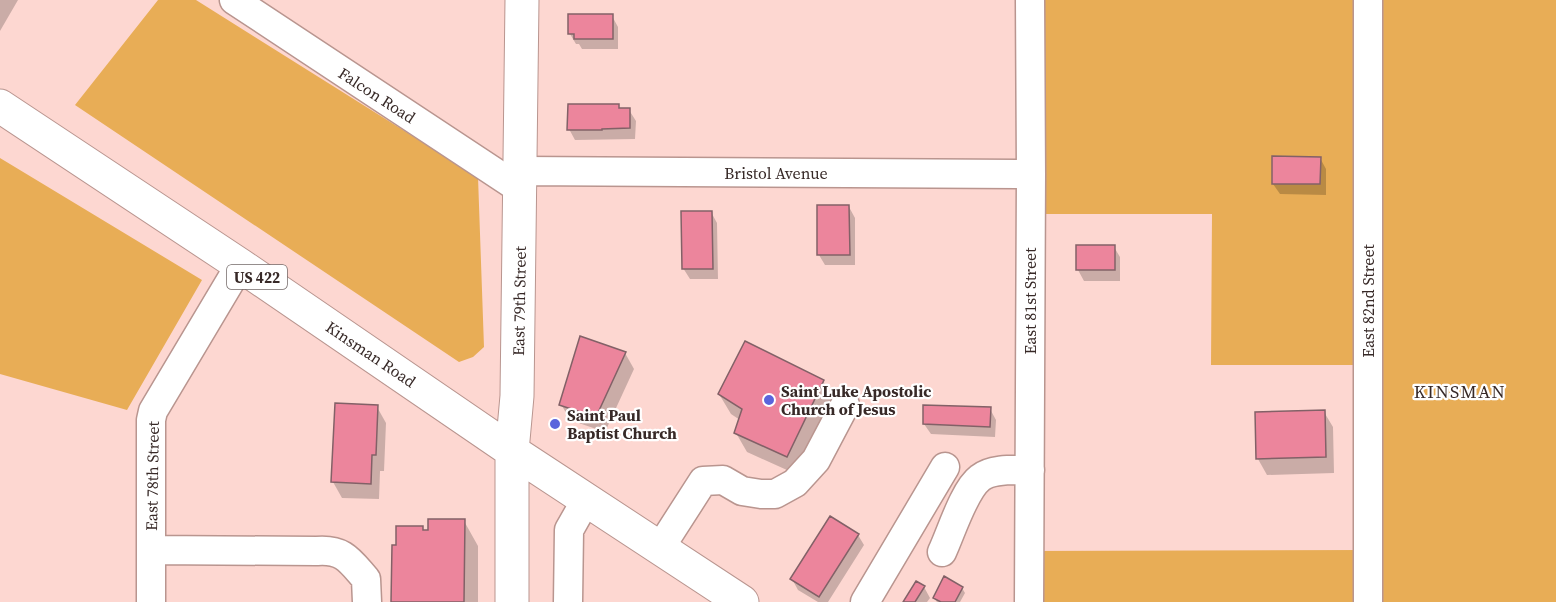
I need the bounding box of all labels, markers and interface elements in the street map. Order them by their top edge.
street label: Falcon Road [334,62,420,128]
street label: Bristol Avenue [724,162,828,184]
street label: East 82nd Street [1357,243,1379,358]
street label: East 79th Street [507,245,531,356]
street label: East 81st Street [1019,247,1041,354]
road number: US 422 [227,265,287,289]
street label: Kinsman Road [322,316,420,392]
district label: KINSMAN [1414,379,1506,404]
place label: Saint Luke Apostolic Church of Jesus [781,380,932,420]
marker: Saint Luke Apostolic Church of Jesus [762,393,776,407]
place label: Saint Paul Baptist Church [567,404,677,444]
marker: Saint Paul Baptist Church [548,417,562,431]
street label: East 78th Street [140,420,164,531]

